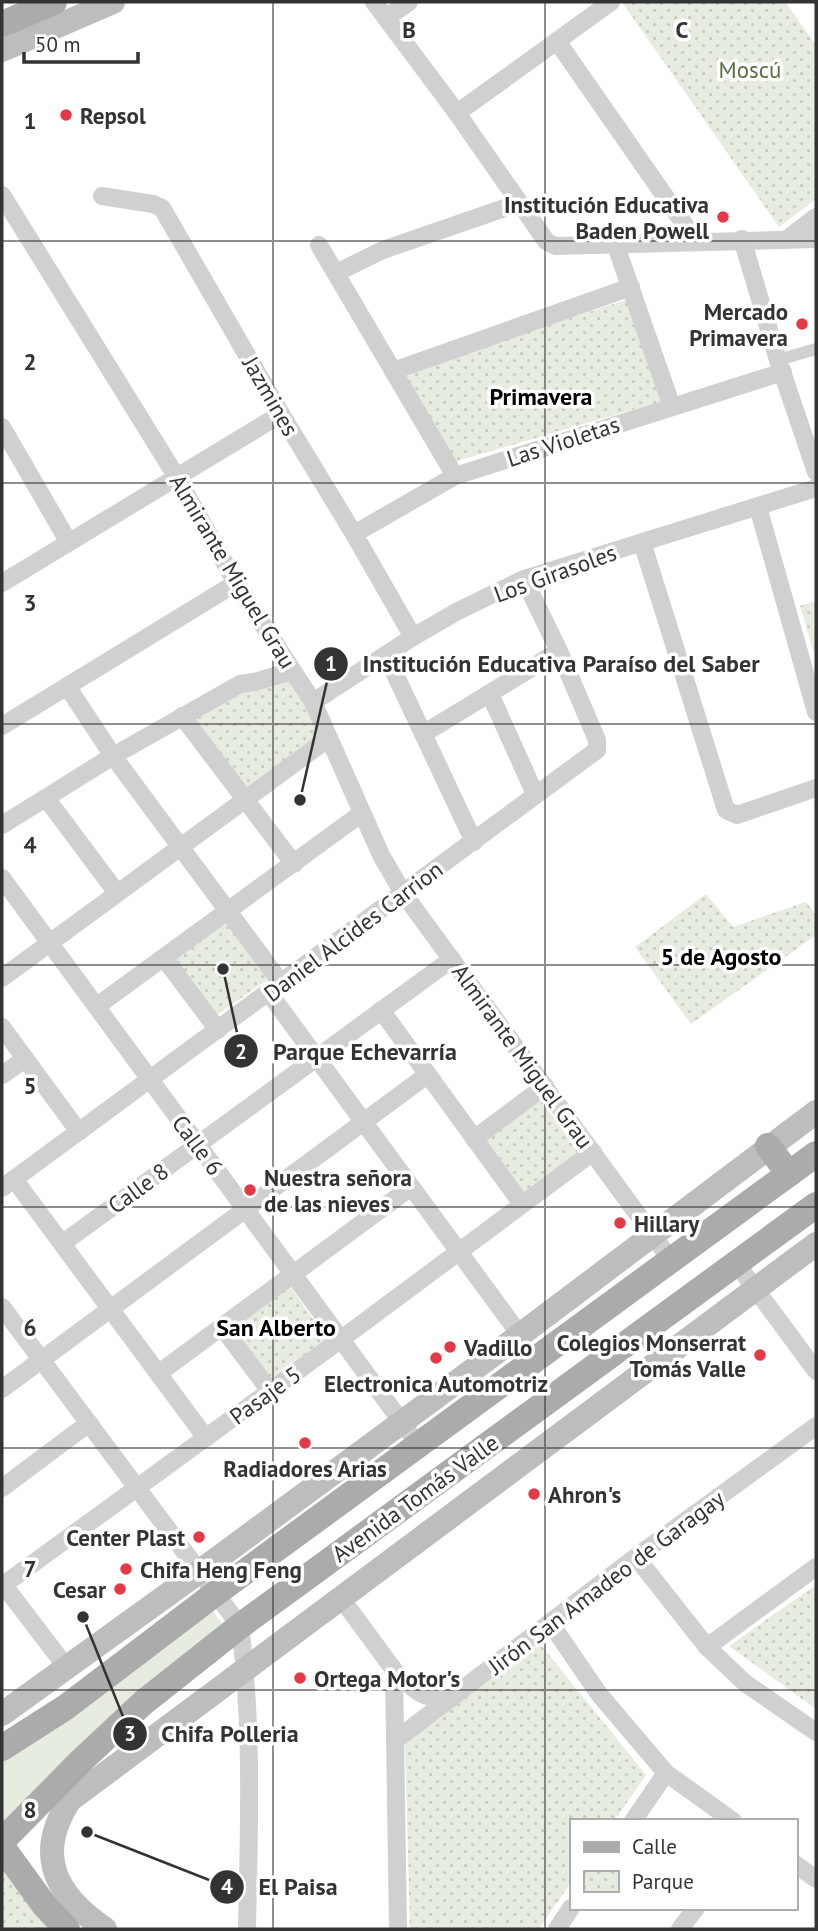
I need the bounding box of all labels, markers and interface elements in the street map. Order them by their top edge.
text: B [402,15,416,44]
text: C [676,15,689,44]
scale bar [24,21,138,65]
text: 50 m [35,31,81,58]
park label: Moscú [719,55,781,84]
place label: Repsol [80,101,146,130]
text: 1 [23,106,37,135]
marker: Repsol [58,107,74,123]
place label: Institución Educativa Baden Powell [504,190,709,245]
marker: Institución Educativa Baden Powell [715,209,731,225]
place label: Mercado Primavera [689,297,788,352]
marker: Mercado Primavera [794,316,810,332]
text: 2 [23,347,37,376]
street label: Jazmines [236,350,305,441]
district label: Primavera [490,381,592,412]
street label: Las Violetas [503,409,623,473]
street label: Almirante Miguel Grau [164,469,302,673]
street label: Los Girasoles [490,537,620,609]
text: 3 [23,588,37,617]
callout: Institución Educativa Paraíso del Saber [314,641,774,686]
text: Institución Educativa Paraíso del Saber [362,648,760,679]
text: 1 [325,650,337,677]
text: 4 [23,830,37,859]
street label: Daniel Alcides Carrion [258,854,448,1008]
district label: 5 de Agosto [660,941,782,972]
street label: Almirante Miguel Grau [446,958,600,1154]
callout: Parque Echevarría [224,1029,471,1074]
text: Parque Echevarría [273,1036,457,1067]
text: 2 [235,1038,247,1065]
text: 5 [23,1071,37,1100]
street label: Calle 6 [166,1109,230,1181]
street label: Calle 8 [102,1156,174,1220]
place label: Nuestra señora de las nieves [264,1163,412,1218]
marker: Nuestra señora de las nieves [242,1182,258,1198]
place label: Hillary [634,1209,700,1238]
marker: Hillary [612,1215,628,1231]
district label: San Alberto [216,1312,336,1343]
text: 6 [23,1313,37,1342]
place label: Colegios Monserrat Tomás Valle [557,1328,746,1383]
place label: Vadillo [463,1333,532,1362]
marker: Vadillo [442,1339,458,1355]
marker: Colegios Monserrat Tomás Valle [752,1347,768,1363]
marker: Electronica Automotriz [428,1350,444,1366]
street label: Pasaje 5 [224,1359,306,1431]
place label: Electronica Automotriz [324,1369,548,1398]
street label: Avenida Tomás Valle [326,1428,504,1568]
marker: Radiadores Arias [297,1435,313,1451]
place label: Radiadores Arias [223,1454,387,1483]
place label: Ahron's [548,1480,622,1509]
street label: Jirón San Amadeo de Garagay [481,1483,730,1681]
marker: Ahron's [526,1486,542,1502]
place label: Center Plast [66,1523,185,1552]
marker: Center Plast [191,1529,207,1545]
text: 7 [23,1554,37,1583]
place label: Chifa Heng Feng [140,1555,302,1584]
marker: Chifa Heng Feng [118,1561,134,1577]
place label: Cesar [53,1575,107,1604]
marker: Cesar [112,1581,128,1597]
place label: Ortega Motor's [314,1664,460,1693]
marker: Ortega Motor's [292,1670,308,1686]
callout: Chifa Polleria [112,1711,313,1756]
text: Chifa Polleria [161,1718,299,1749]
text: 3 [124,1720,136,1747]
text: 8 [23,1795,37,1824]
legend [570,1819,797,1910]
text: Calle [632,1833,677,1860]
callout: El Paisa [210,1864,352,1909]
text: Parque [632,1868,694,1895]
text: El Paisa [258,1871,338,1902]
text: 4 [221,1873,233,1900]

